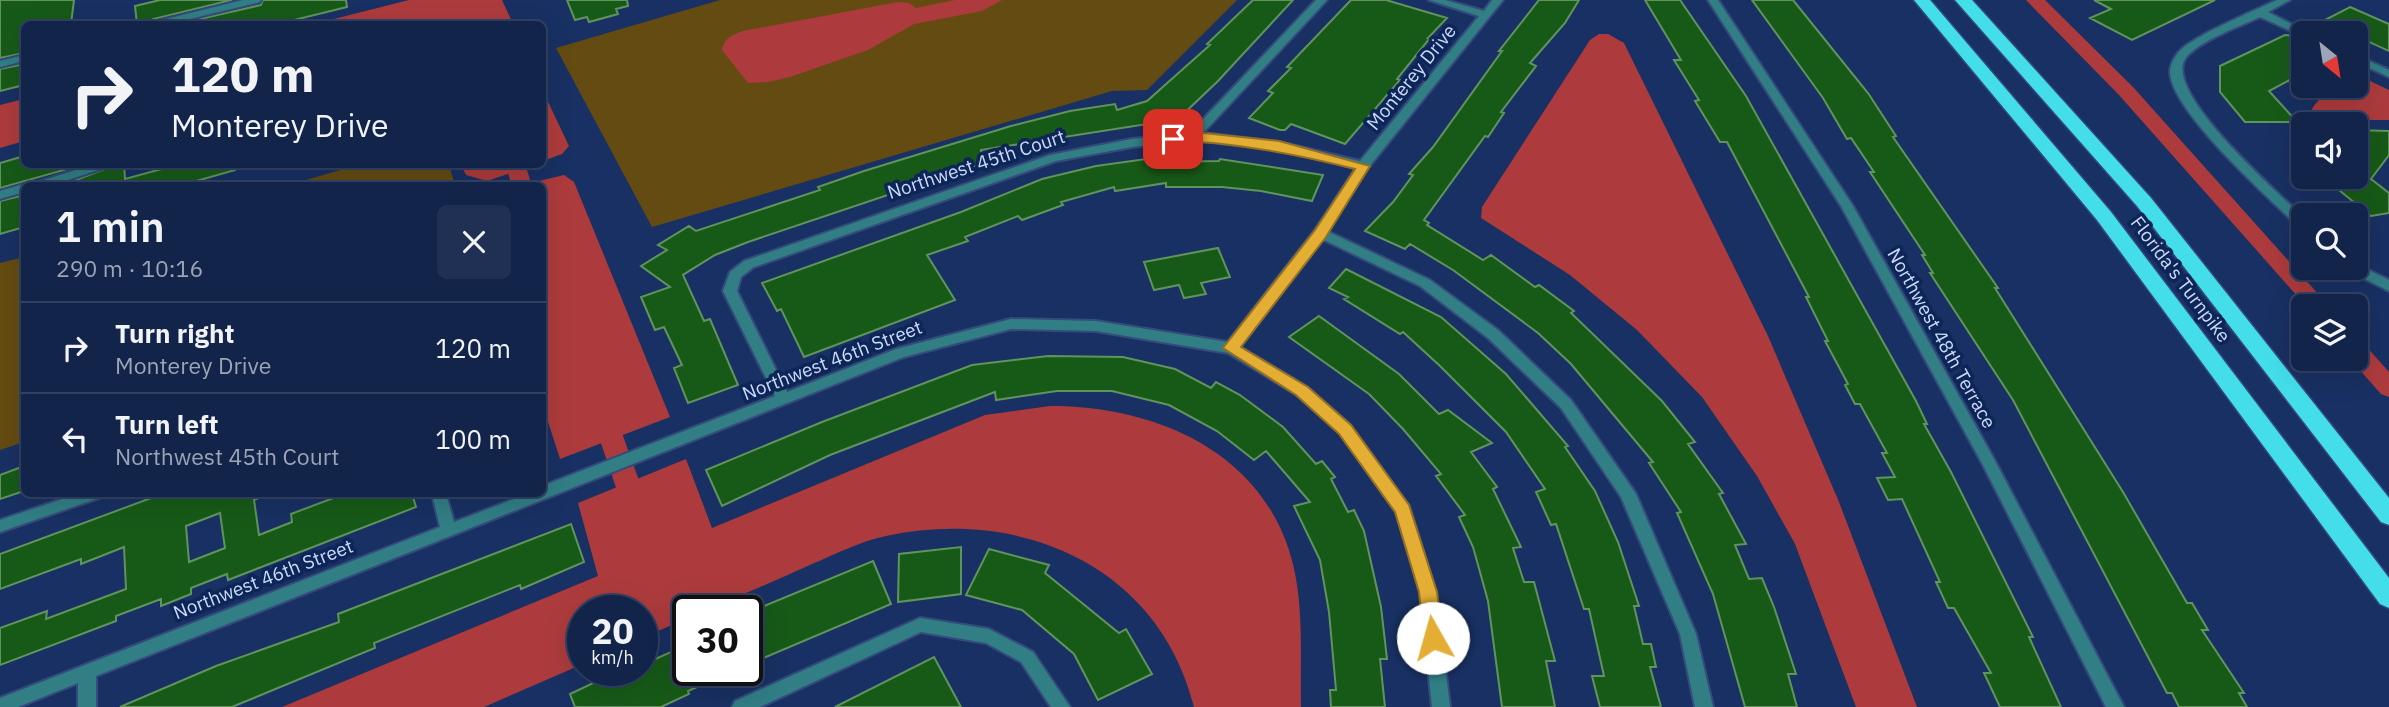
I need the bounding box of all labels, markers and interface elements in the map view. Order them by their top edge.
street label: Monterey Drive [1361,19,1461,135]
north arrow [2291,21,2368,98]
map controls [2291,21,2368,371]
text: 120 m [171,42,315,105]
icon: right [56,49,147,140]
text: Monterey Drive [171,104,389,146]
pin [1143,109,1203,169]
button: sound [2291,112,2368,189]
icon: arrive [1154,120,1192,158]
street label: Northwest 45th Court [884,124,1068,204]
text: 1 min [56,199,165,254]
button: search [2291,203,2368,280]
button: close [437,205,511,279]
street label: Florida's Turnpike [2126,211,2236,347]
street label: Northwest 48th Terrace [1882,244,2002,432]
text: 290 m · 10:16 [56,253,203,283]
button: layers [2291,294,2368,371]
street label: Northwest 46th Street [739,315,925,405]
text: Turn right [115,316,234,350]
icon: right [56,329,94,367]
text: 120 m [435,331,511,365]
text: Monterey Drive [115,350,271,380]
text: Turn left [115,407,218,441]
icon: left [56,420,94,458]
text: 100 m [435,422,511,456]
text: Northwest 45th Court [115,441,339,471]
street label: Northwest 46th Street [170,534,356,624]
speed limit sign: 30 [672,595,763,686]
position arrow [1396,601,1470,675]
text: 20 [591,608,634,654]
text: km/h [591,646,634,669]

